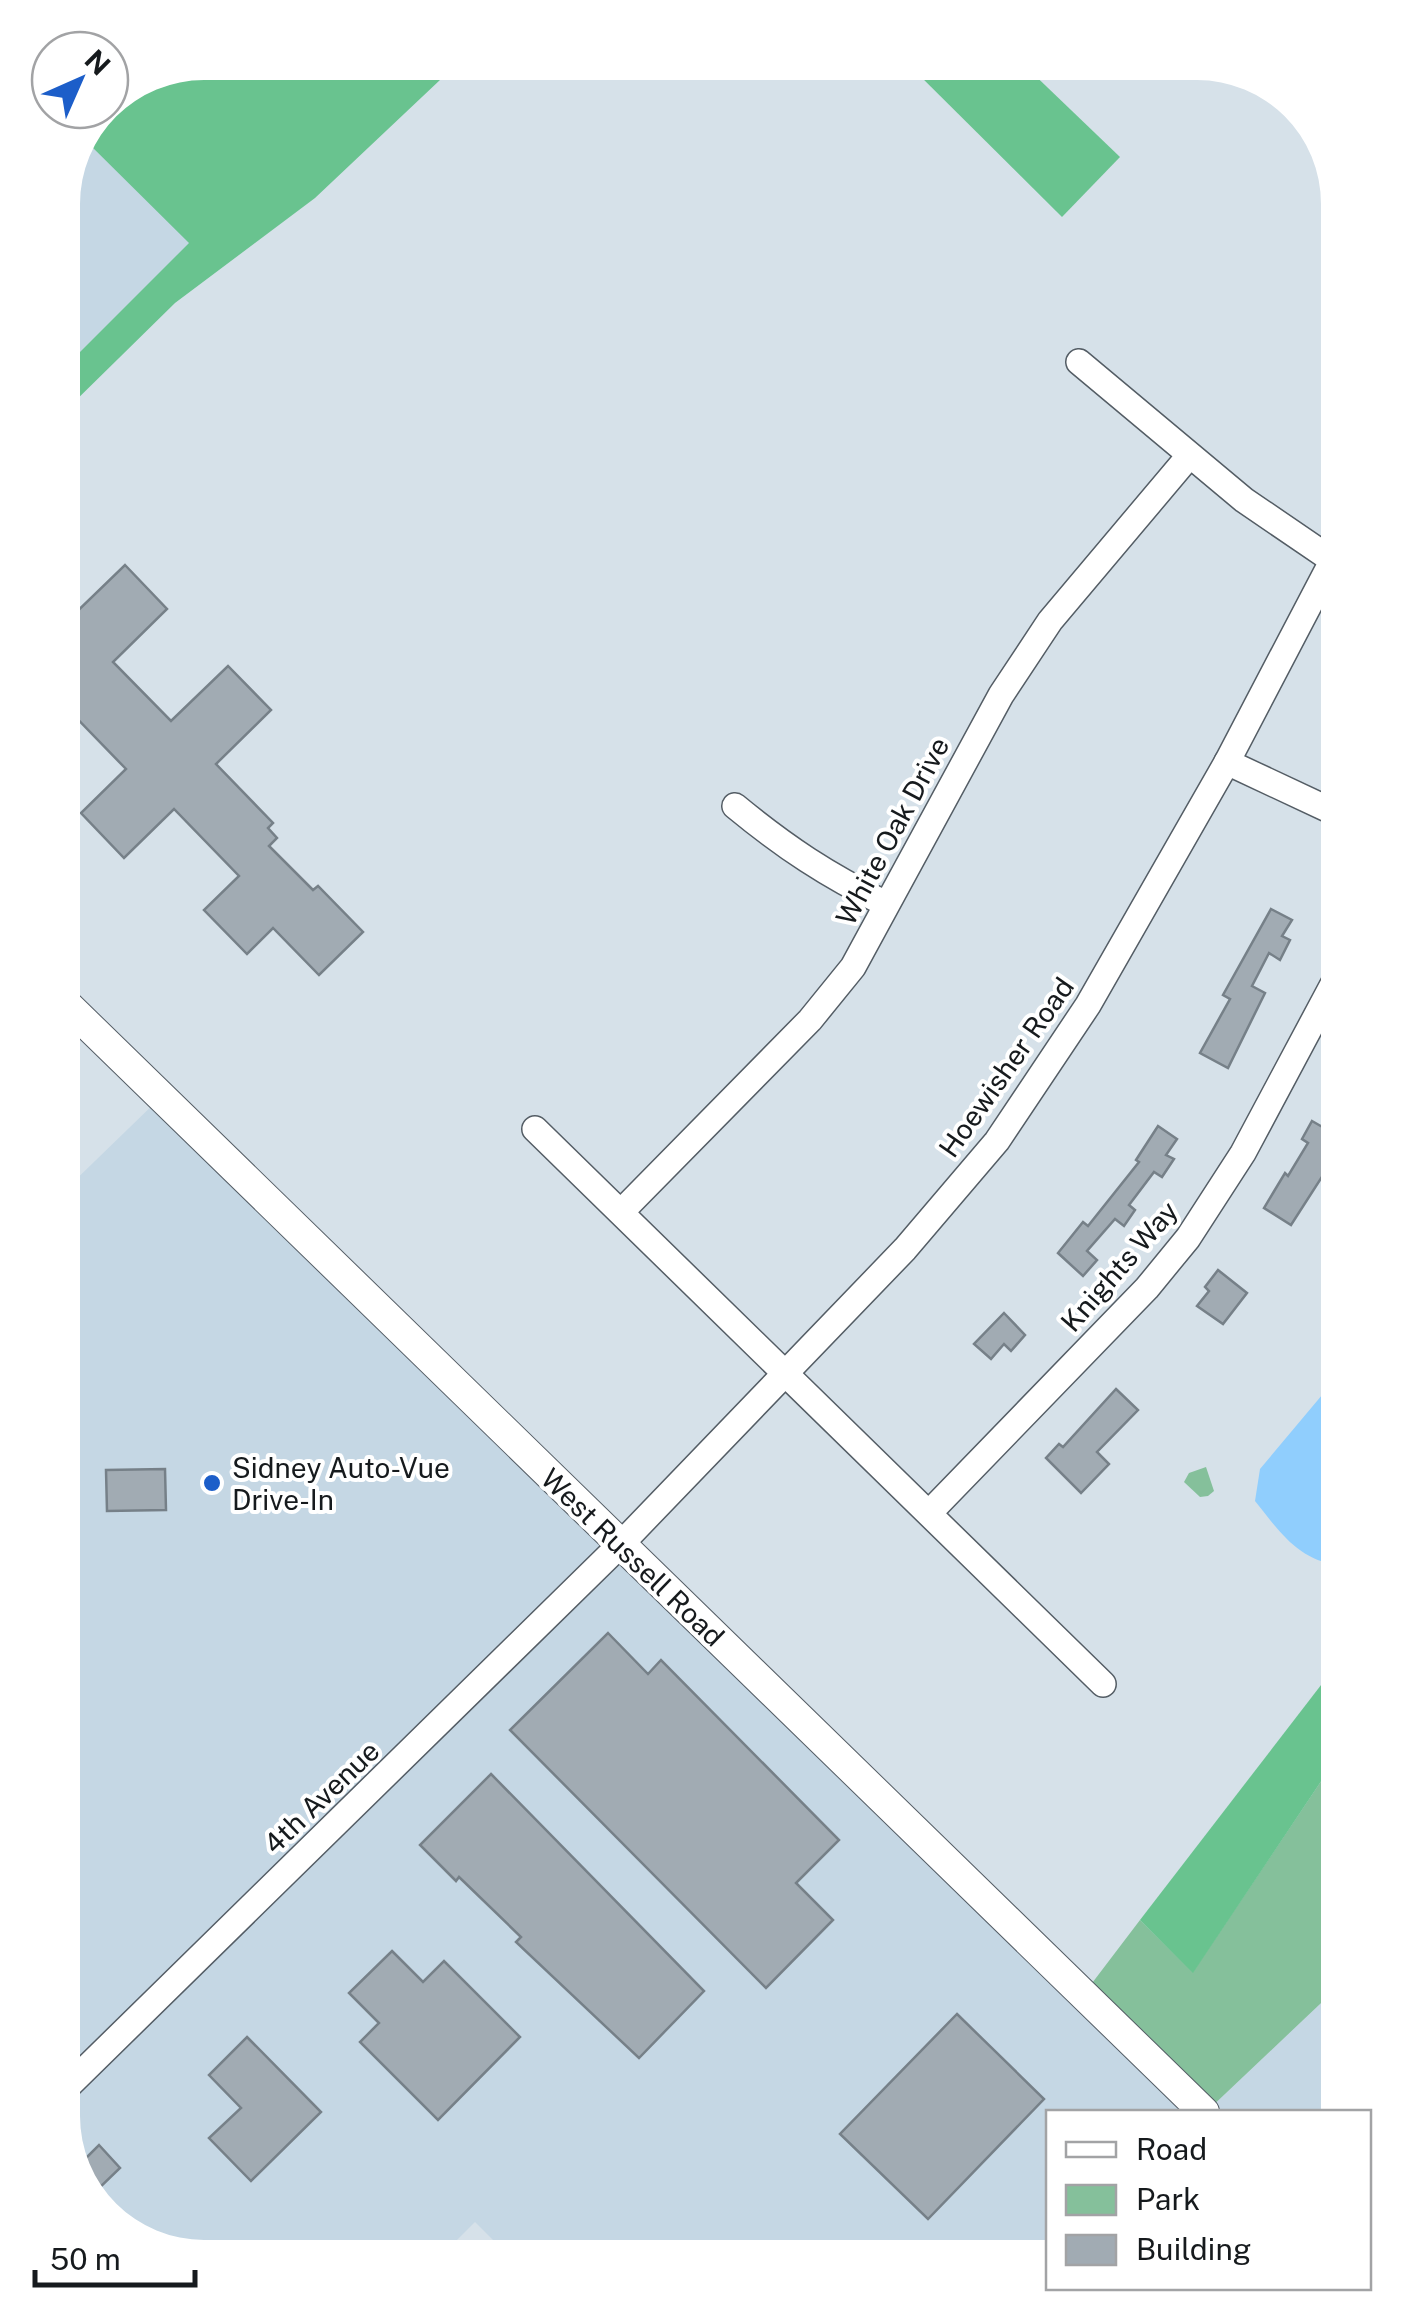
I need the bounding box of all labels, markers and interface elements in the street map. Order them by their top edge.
north arrow [30,30,130,130]
text: N [79,43,117,81]
street label: White Oak Drive [829,731,955,931]
street label: Hoewisher Road [932,971,1080,1163]
street label: Knights Way [1054,1194,1184,1338]
place label: Sidney Auto-Vue Drive-In [232,1451,450,1516]
street label: West Russell Road [535,1461,731,1653]
marker: Sidney Auto-Vue Drive-In [201,1472,223,1494]
street label: 4th Avenue [256,1734,386,1860]
legend [1046,2110,1371,2290]
text: Road [1136,2131,1207,2167]
text: Park [1136,2181,1200,2217]
scale bar [35,2225,195,2287]
text: Building [1136,2231,1251,2267]
text: 50 m [50,2241,121,2277]

